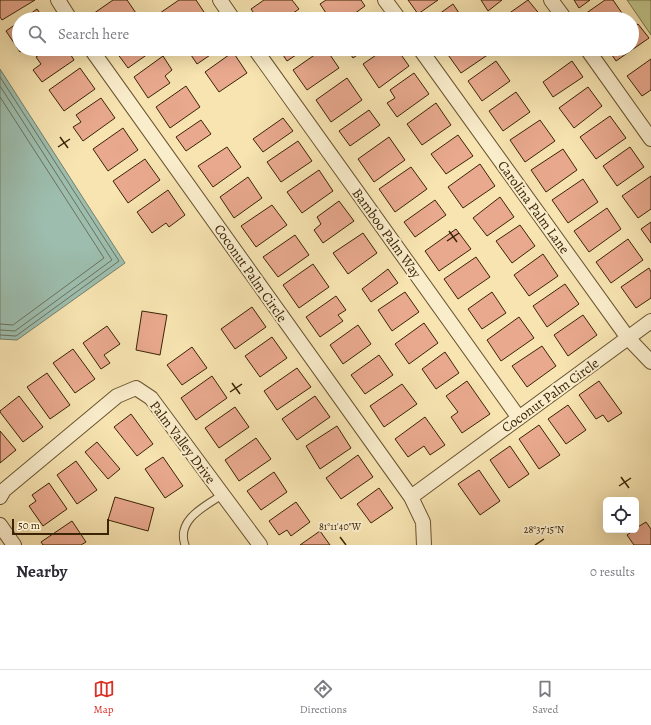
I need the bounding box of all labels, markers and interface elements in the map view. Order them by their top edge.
search box [12,12,639,56]
icon: search [26,23,48,45]
text: Search here [58,24,129,44]
street label: Carolina Palm Lane [493,157,574,258]
street label: Bamboo Palm Way [348,185,426,283]
street label: Coconut Palm Circle [210,220,292,326]
street label: Coconut Palm Circle [498,354,603,437]
street label: Palm Valley Drive [145,397,220,488]
map controls [603,497,639,533]
button: locate [603,497,639,533]
scale bar [12,517,109,536]
text: 50 m [18,518,40,533]
text: 81°11'40"W [319,520,362,533]
text: 28°37'15"N [524,523,564,536]
text: Nearby [16,560,67,583]
text: 0 results [590,563,635,580]
tab: Map [93,678,115,717]
tab: Directions [300,678,347,717]
tab: Saved [532,678,558,717]

